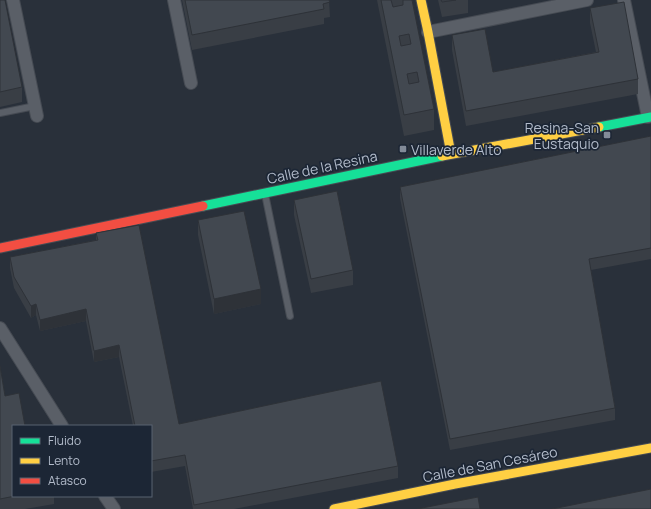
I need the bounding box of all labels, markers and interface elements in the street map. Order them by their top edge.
place label: Resina-San Eustaquio [525,118,599,153]
marker: Resina-San Eustaquio [602,130,612,140]
place label: Villaverde Alto [411,140,501,159]
marker: Villaverde Alto [398,144,408,154]
street label: Calle de la Resina [265,146,379,188]
legend [12,425,152,497]
text: Fluido [48,432,81,449]
street label: Calle de San Cesáreo [421,442,559,486]
text: Lento [48,452,80,469]
text: Atasco [48,472,87,489]

